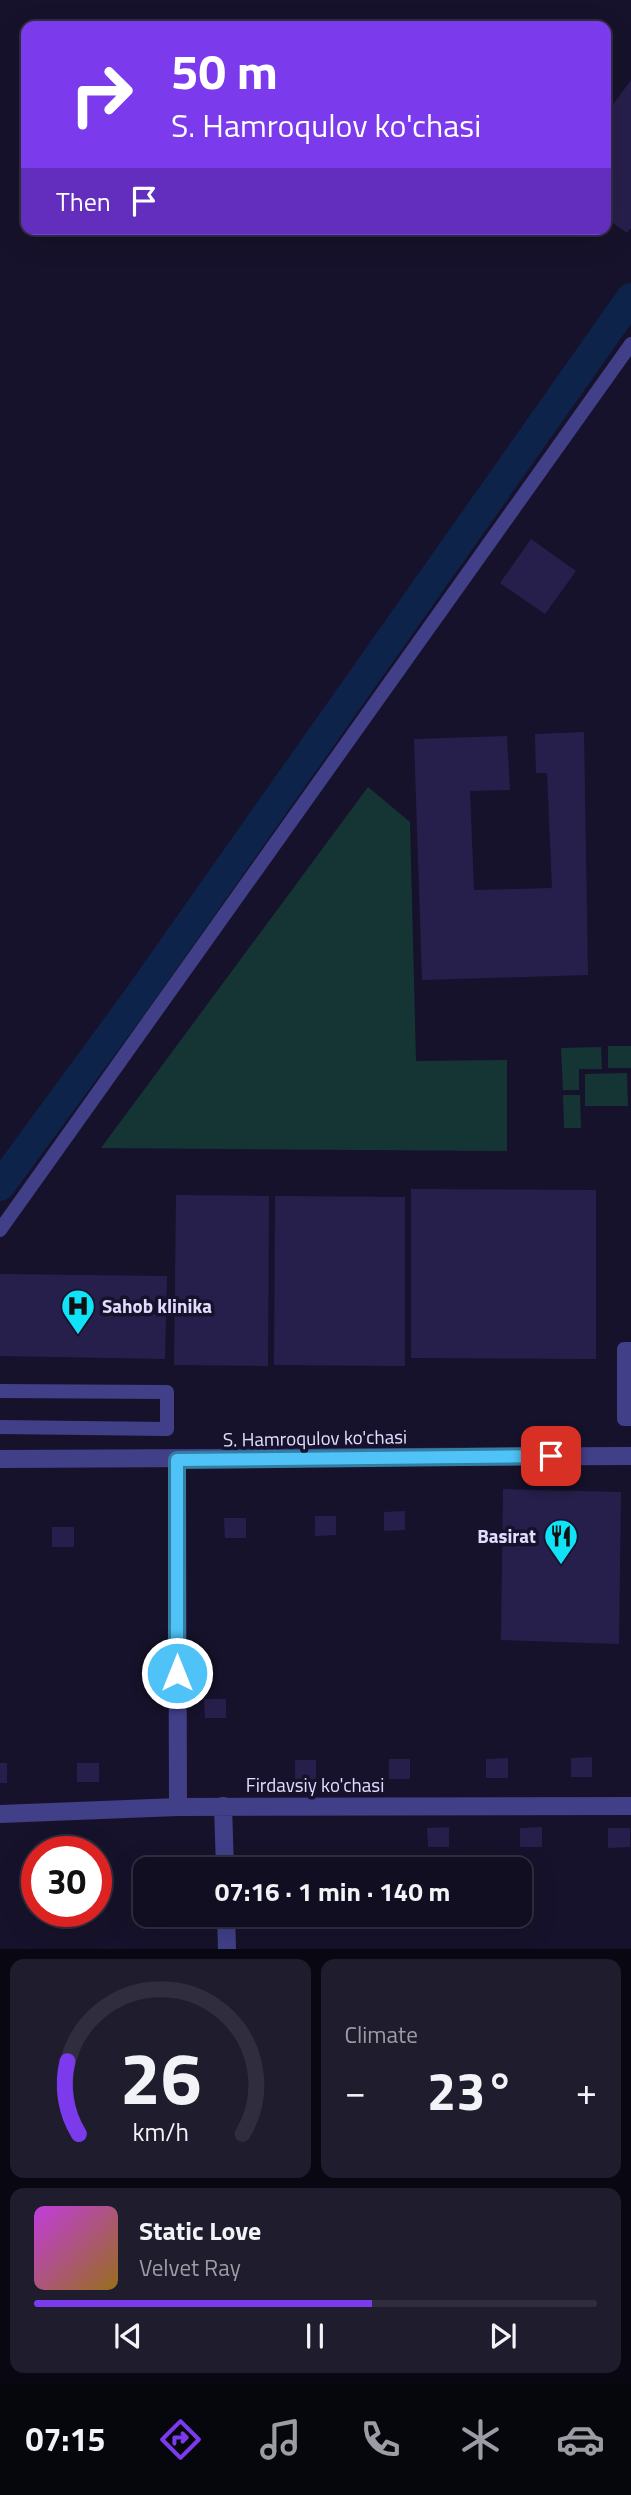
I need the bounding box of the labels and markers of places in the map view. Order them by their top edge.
hospital icon: Sahob klinika [59,1287,97,1336]
place label: Sahob klinika [102,1291,212,1320]
pin [521,1426,581,1486]
restaurant icon: Basirat [542,1517,580,1566]
place label: Basirat [477,1521,536,1550]

